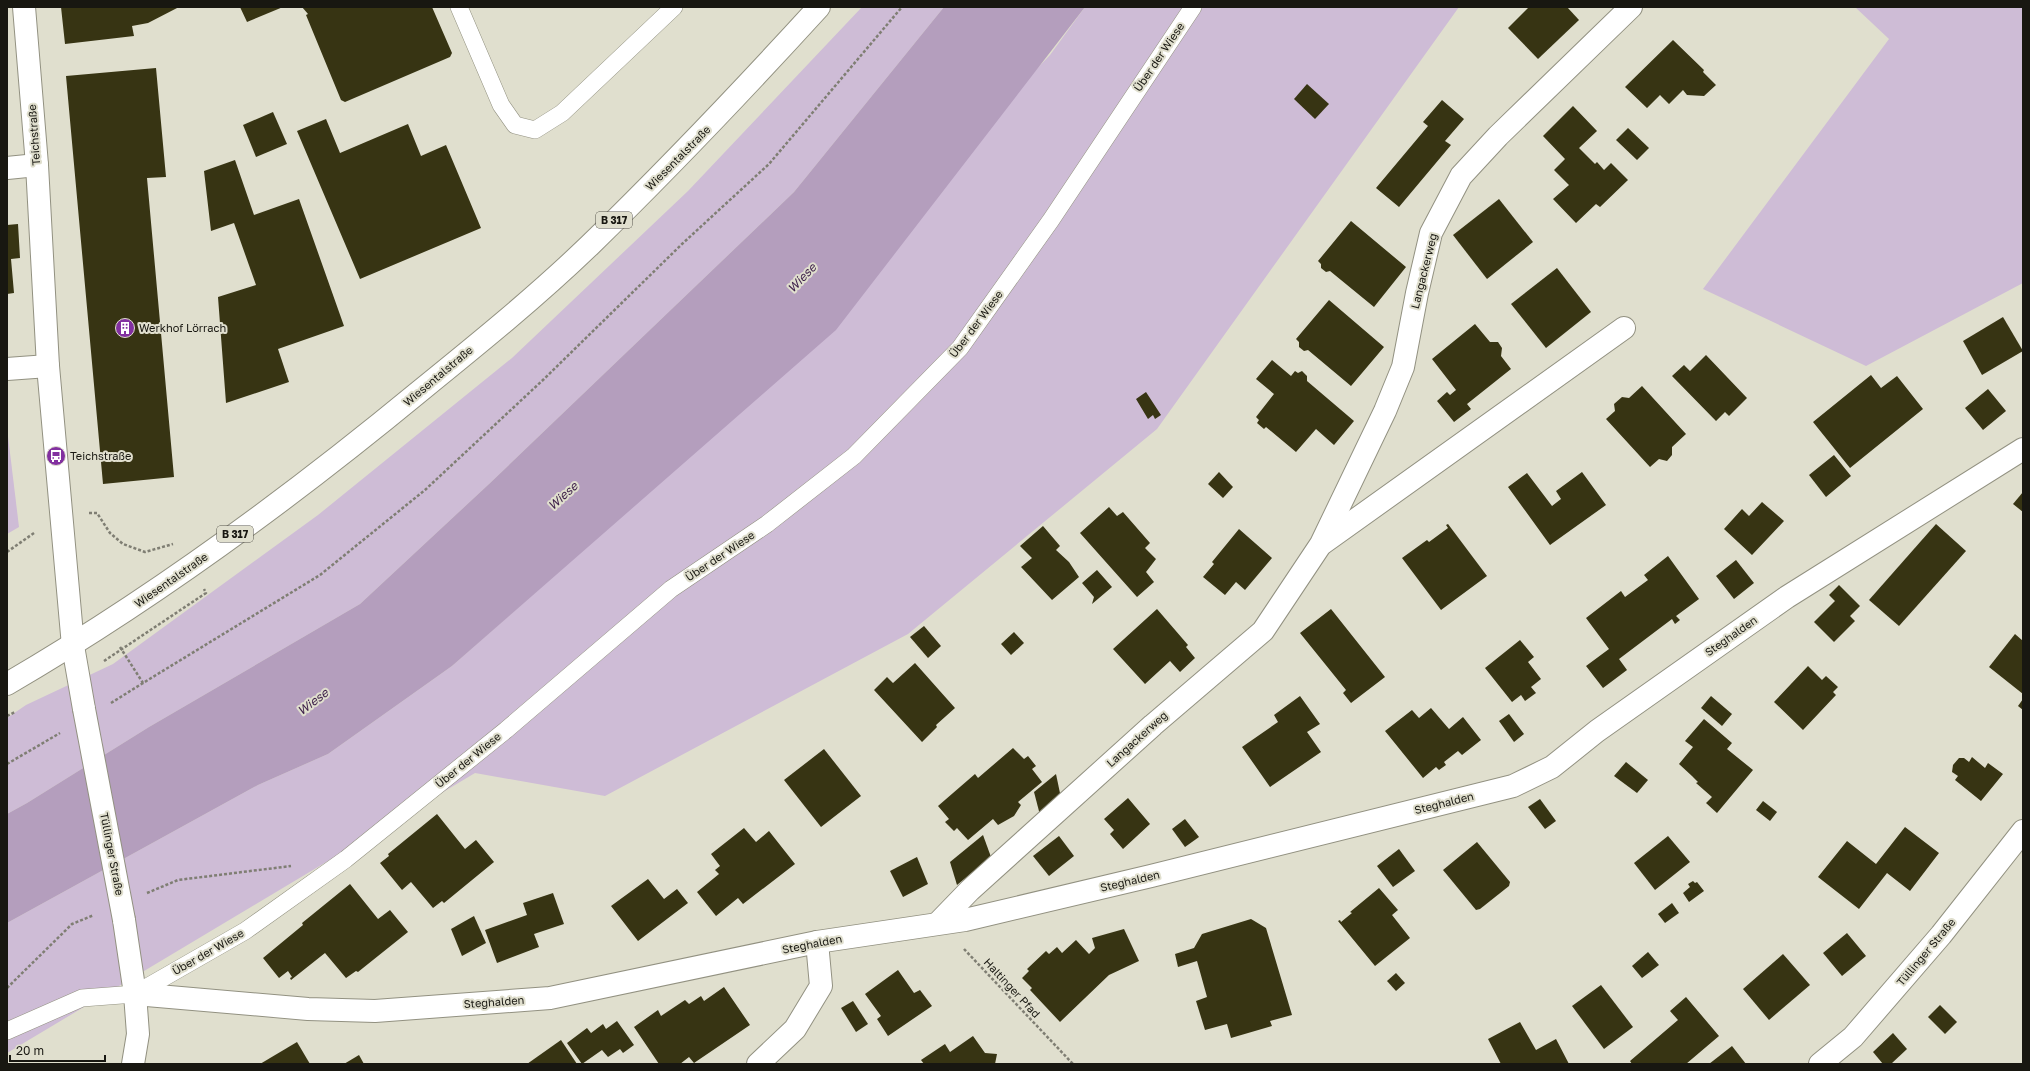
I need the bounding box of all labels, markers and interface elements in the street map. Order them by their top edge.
street label: Über der Wiese [1131,20,1186,94]
street label: Teichstraße [25,104,42,166]
street label: Wiesentalstraße [643,123,713,193]
road number: B 317 [596,212,632,228]
street label: Langackerweg [1408,232,1439,310]
water label: Wiese [784,259,820,295]
street label: Über der Wiese [946,288,1005,360]
building icon: Werkhof Lörrach [114,317,136,339]
place label: Werkhof Lörrach [139,321,226,334]
street label: Wiesentalstraße [400,343,475,408]
bus stop icon: Teichstraße [45,445,67,467]
place label: Teichstraße [70,449,131,462]
water label: Wiese [545,478,581,513]
road number: B 317 [217,526,253,542]
street label: Über der Wiese [683,528,757,583]
street label: Wiesentalstraße [132,550,210,610]
street label: Steghalden [1702,613,1759,658]
water label: Wiese [294,684,332,718]
street label: Langackerweg [1104,708,1170,769]
street label: Über der Wiese [432,729,503,790]
street label: Steghalden [1413,789,1475,816]
street label: Tüllinger Straße [98,811,127,896]
street label: Steghalden [1099,867,1161,894]
street label: Tüllinger Straße [1894,915,1958,988]
street label: Über der Wiese [170,926,246,977]
street label: Steghalden [781,931,843,956]
street label: Haltinger Pfad [982,955,1043,1020]
street label: Steghalden [463,993,525,1010]
scale bar [10,1037,105,1063]
text: 20 m [16,1043,44,1058]

